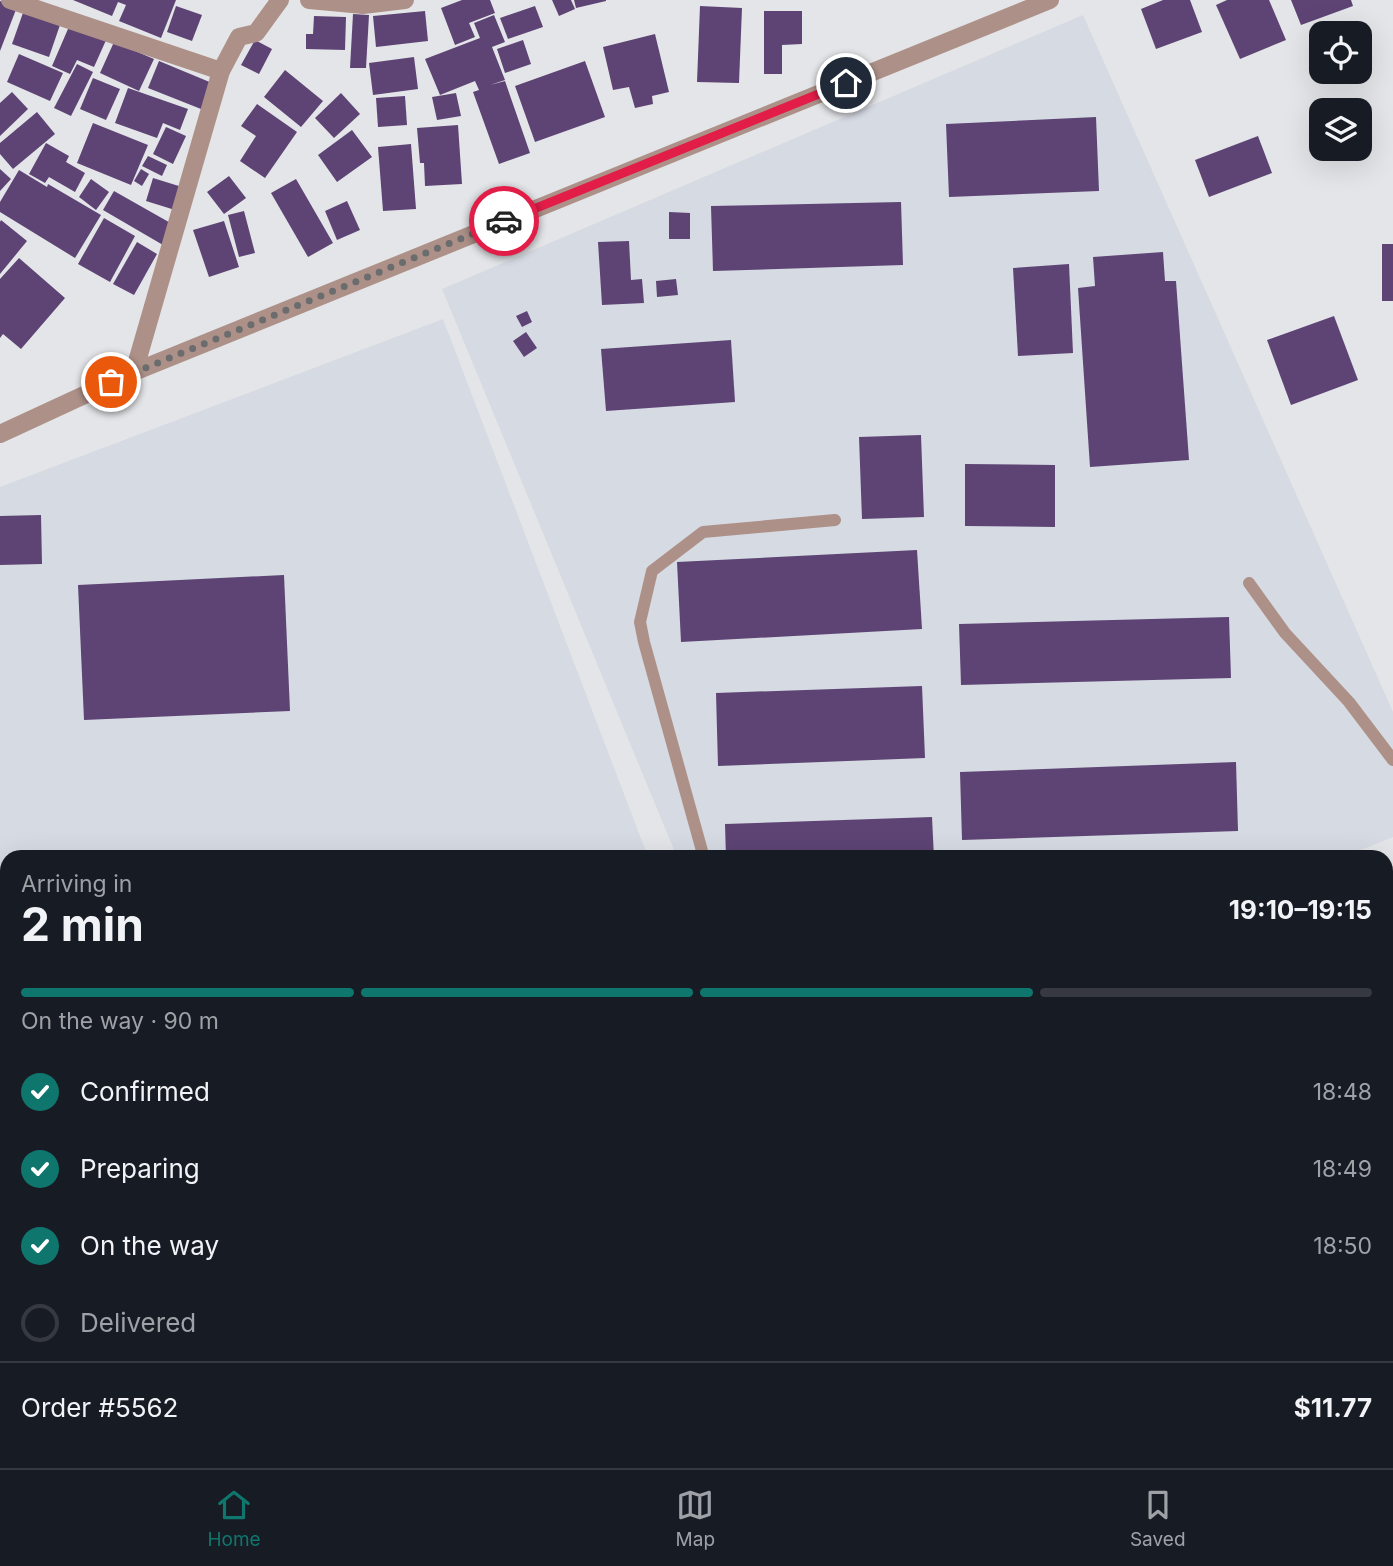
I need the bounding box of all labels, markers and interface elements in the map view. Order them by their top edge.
map controls [1309,21,1372,161]
button: locate [1309,21,1372,84]
pin [816,53,876,113]
icon: home [827,64,865,102]
button: layers [1309,98,1372,161]
courier [469,186,539,256]
icon: car [485,202,523,240]
pin [81,352,141,412]
icon: bag [92,363,130,401]
text: Arriving in [21,870,132,898]
text: 19:10–19:15 [1229,894,1372,925]
text: 2 min [21,896,144,952]
text: On the way · 90 m [21,1007,219,1035]
icon: check [21,1073,59,1111]
text: Confirmed [80,1076,210,1107]
text: 18:48 [1313,1078,1372,1106]
icon: check [21,1150,59,1188]
text: Preparing [80,1153,200,1184]
text: 18:49 [1313,1155,1372,1183]
icon: check [21,1227,59,1265]
text: On the way [80,1230,219,1261]
text: 18:50 [1313,1232,1372,1260]
text: Delivered [80,1307,196,1338]
text: Order #5562 [21,1392,178,1423]
text: $11.77 [1294,1392,1372,1423]
tab: Home [207,1486,261,1551]
tab: Map [676,1486,715,1551]
tab: Saved [1130,1486,1186,1551]

